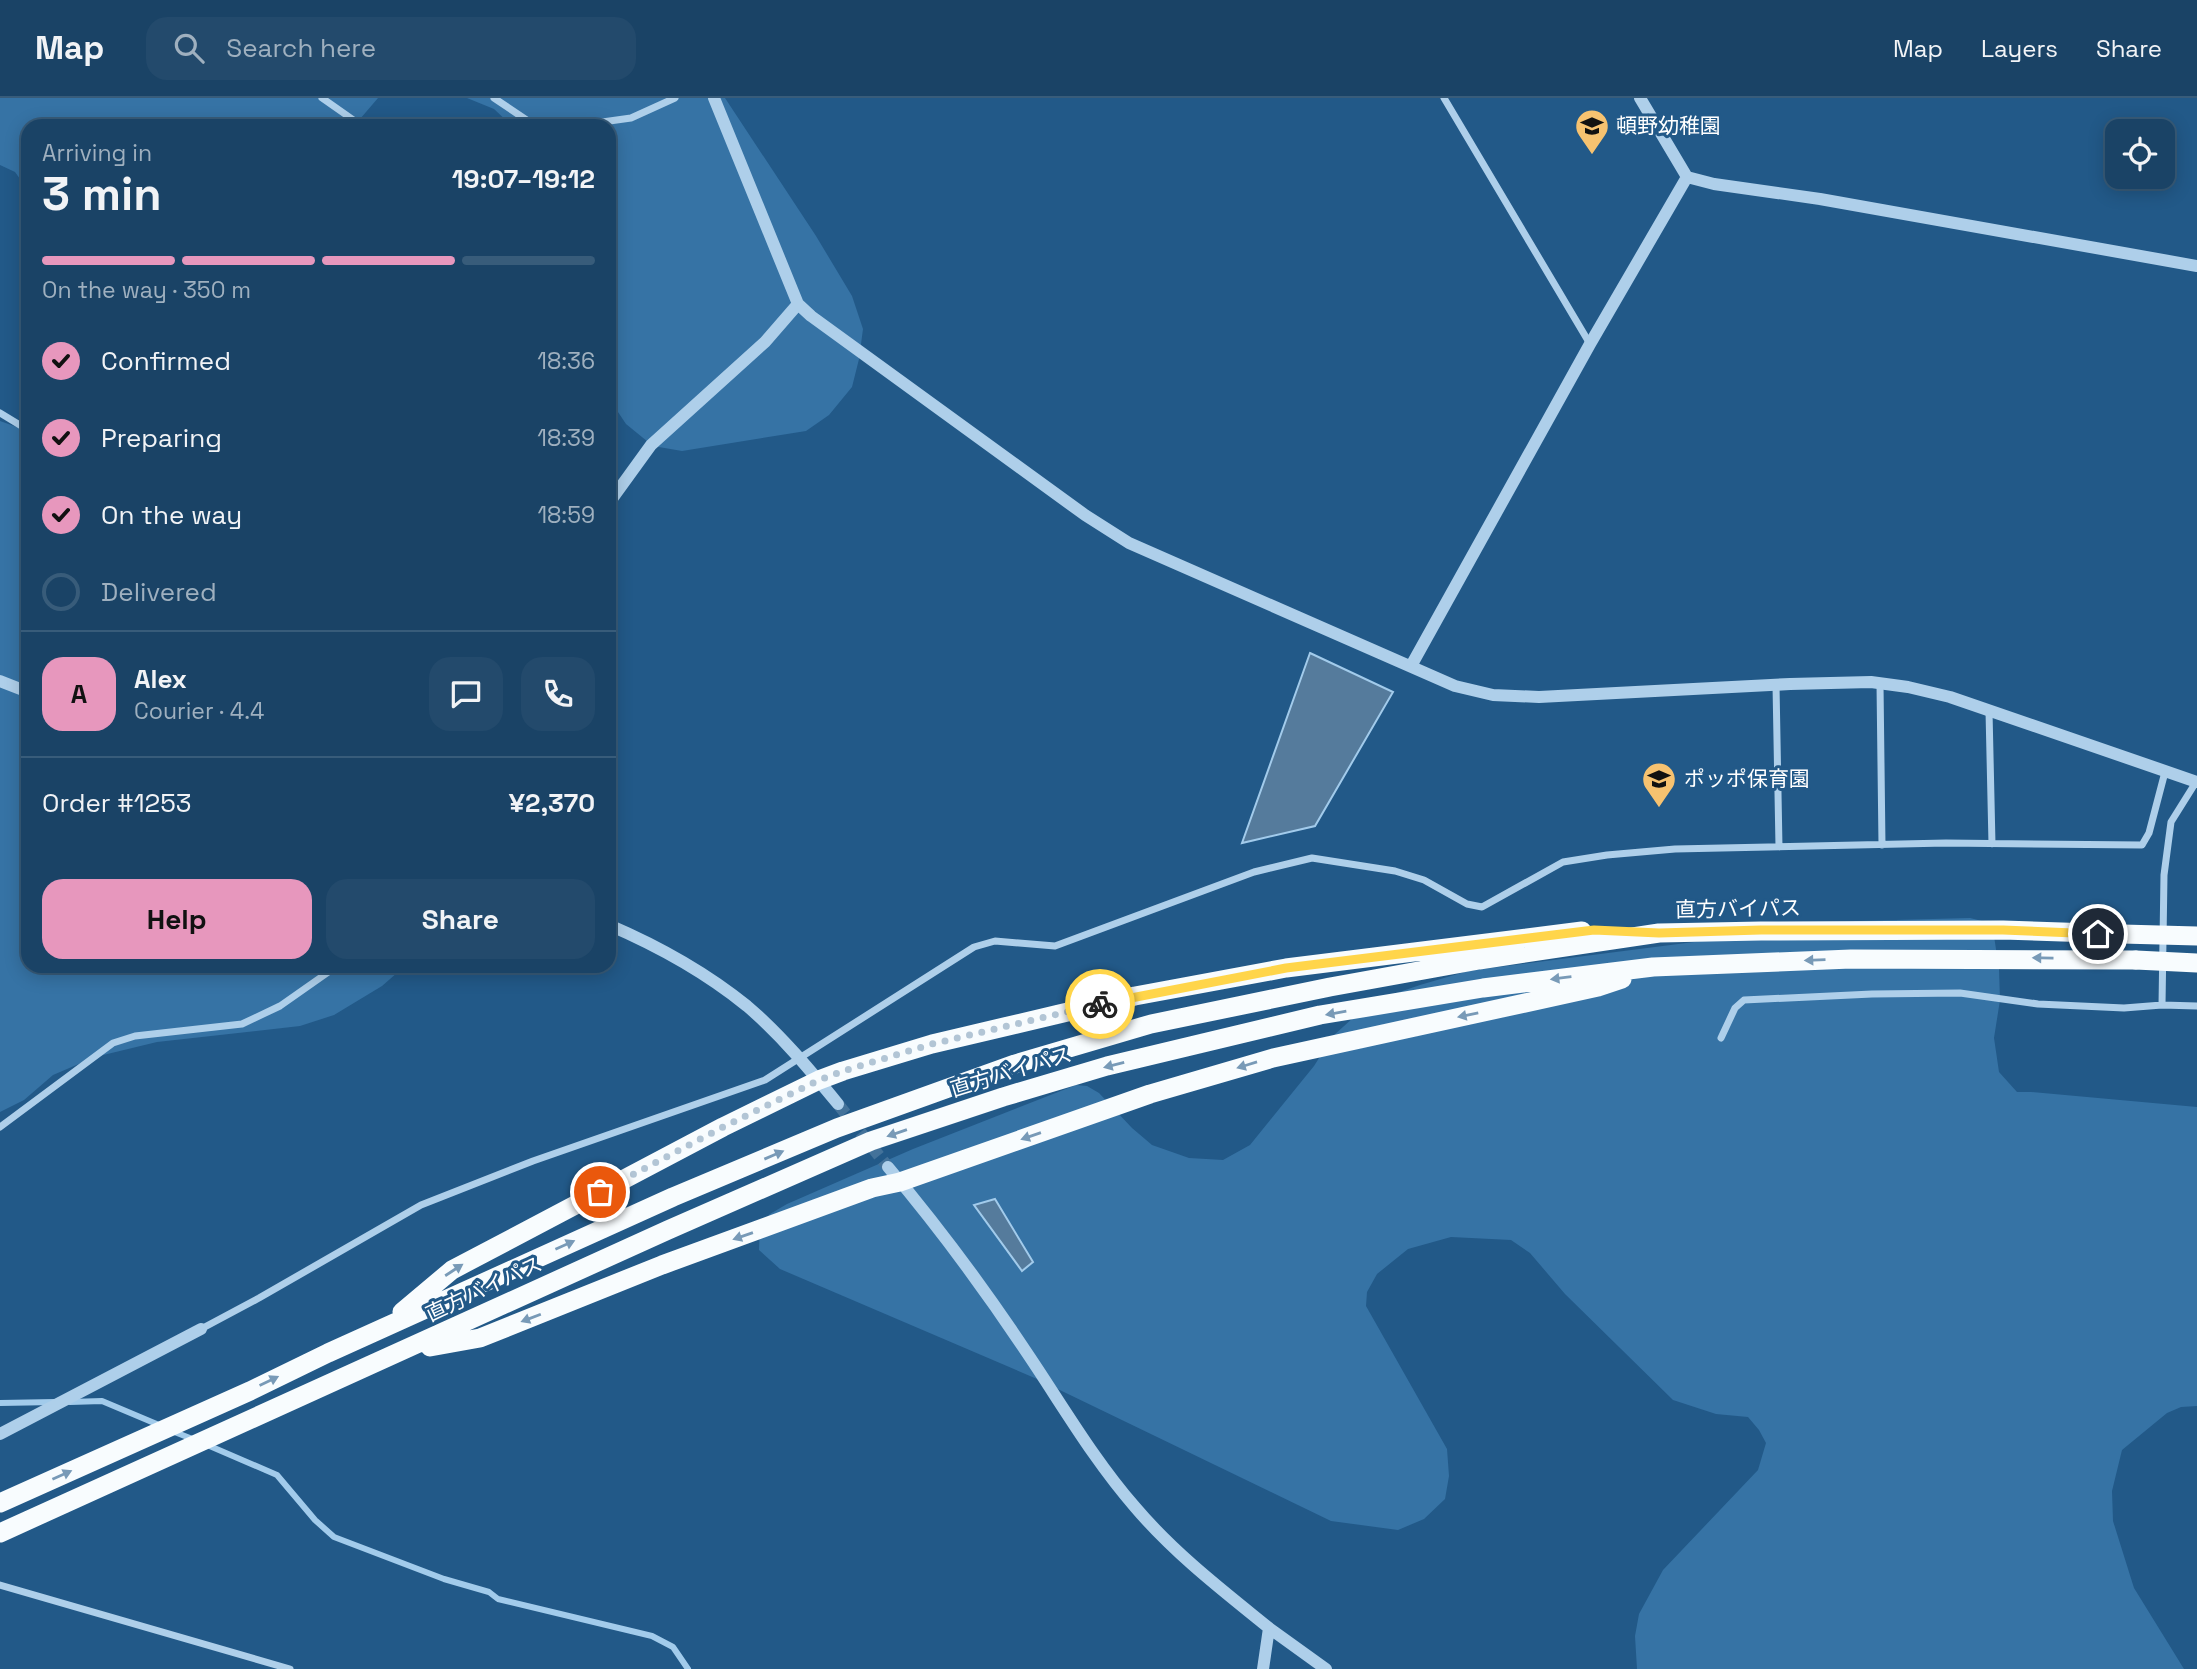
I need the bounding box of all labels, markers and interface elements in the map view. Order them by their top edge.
search box [146,17,636,80]
text: Map [35,27,104,69]
icon: search [170,29,208,67]
text: Search here [226,31,376,65]
text: Map [1893,33,1943,64]
text: Layers [1981,33,2058,64]
text: Share [2096,33,2162,64]
school or university icon: 頓野幼稚園 [1573,107,1611,156]
place label: 頓野幼稚園 [1616,112,1721,139]
map controls [2105,119,2175,189]
button: locate [2105,119,2175,189]
text: Arriving in [42,138,152,168]
text: 19:07–19:12 [452,162,595,196]
text: 3 min [42,165,162,223]
text: On the way · 350 m [42,275,251,305]
icon: check [42,342,80,380]
text: Confirmed [101,344,231,378]
text: 18:36 [537,346,595,376]
icon: check [42,419,80,457]
text: Preparing [101,421,222,455]
text: 18:39 [537,423,595,453]
icon: check [42,496,80,534]
text: On the way [101,498,242,532]
text: 18:59 [537,500,595,530]
text: Delivered [101,575,217,609]
button: chat [429,657,503,731]
button: phone [521,657,595,731]
text: Alex [134,662,187,696]
text: A [71,677,87,711]
text: Courier · 4.4 [134,696,264,726]
school or university icon: ポッポ保育園 [1640,760,1678,809]
place label: ポッポ保育園 [1684,765,1810,792]
text: Order #1253 [42,786,192,820]
text: ¥2,370 [509,786,595,820]
button: Help [42,879,312,959]
button: Share [326,879,595,959]
street label: 直方バイパス [1675,894,1801,923]
pin [2068,904,2128,964]
icon: home [2079,915,2117,953]
one-way arrow [2032,952,2054,964]
one-way arrow [1804,955,1826,966]
courier [1065,969,1135,1039]
one-way arrow [1549,973,1571,984]
icon: bike [1081,985,1119,1023]
one-way arrow [1325,1008,1347,1019]
one-way arrow [1457,1009,1479,1020]
street label: 直方バイパス [947,1040,1075,1103]
one-way arrow [1103,1060,1125,1071]
one-way arrow [1236,1061,1257,1071]
one-way arrow [887,1128,908,1138]
one-way arrow [1020,1131,1041,1142]
one-way arrow [763,1149,784,1160]
pin [570,1162,630,1222]
icon: bag [581,1173,619,1211]
one-way arrow [733,1231,754,1242]
one-way arrow [555,1239,575,1251]
street label: 直方バイパス [421,1250,546,1327]
one-way arrow [445,1264,464,1277]
one-way arrow [521,1313,542,1324]
one-way arrow [260,1376,280,1388]
one-way arrow [52,1469,72,1481]

